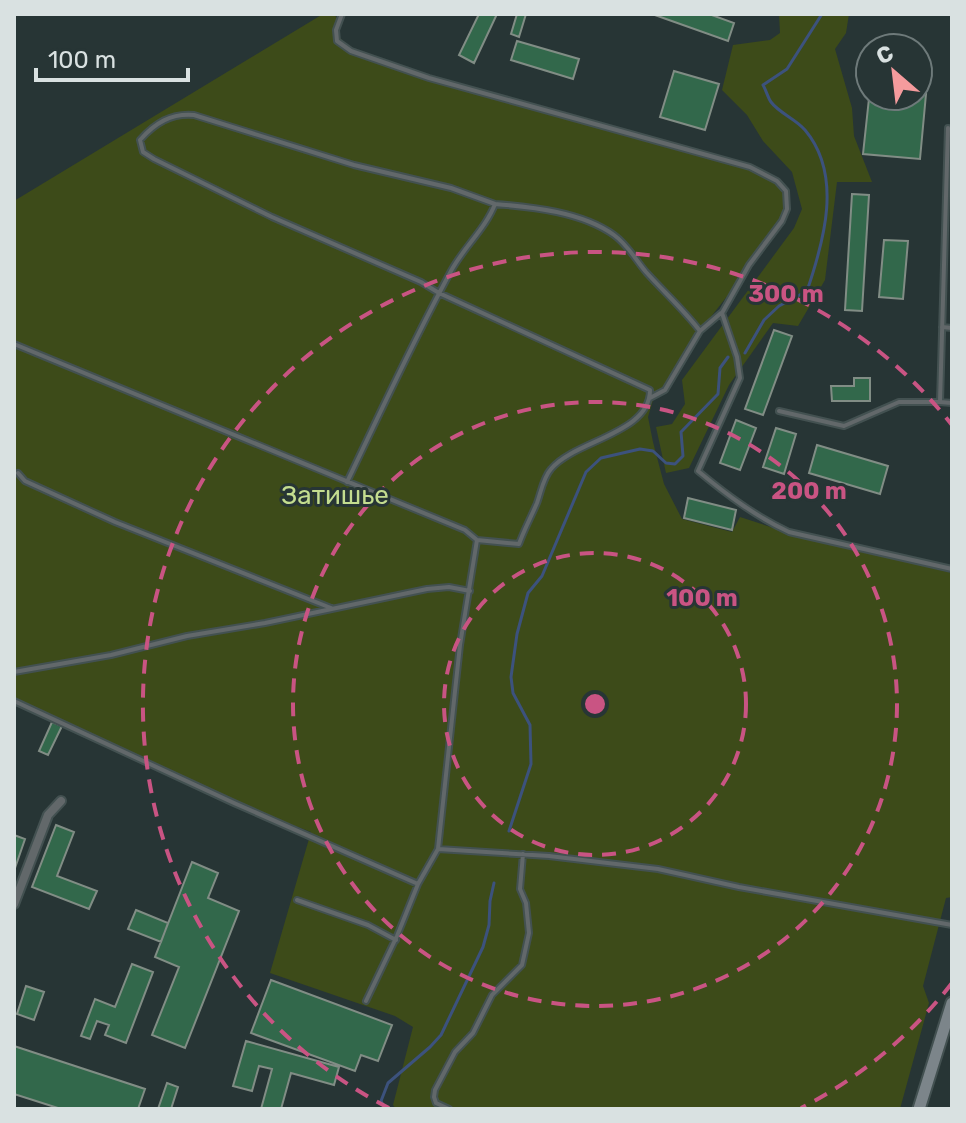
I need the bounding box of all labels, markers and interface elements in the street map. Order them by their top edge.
scale bar [36,32,188,82]
north arrow [854,32,934,112]
text: С [872,39,898,70]
text: 100 m [48,46,116,74]
text: 300 m [748,280,824,308]
text: 200 m [771,477,847,505]
park label: Затишье [281,480,389,511]
text: 100 m [666,584,738,612]
centre of rings [581,690,609,718]

